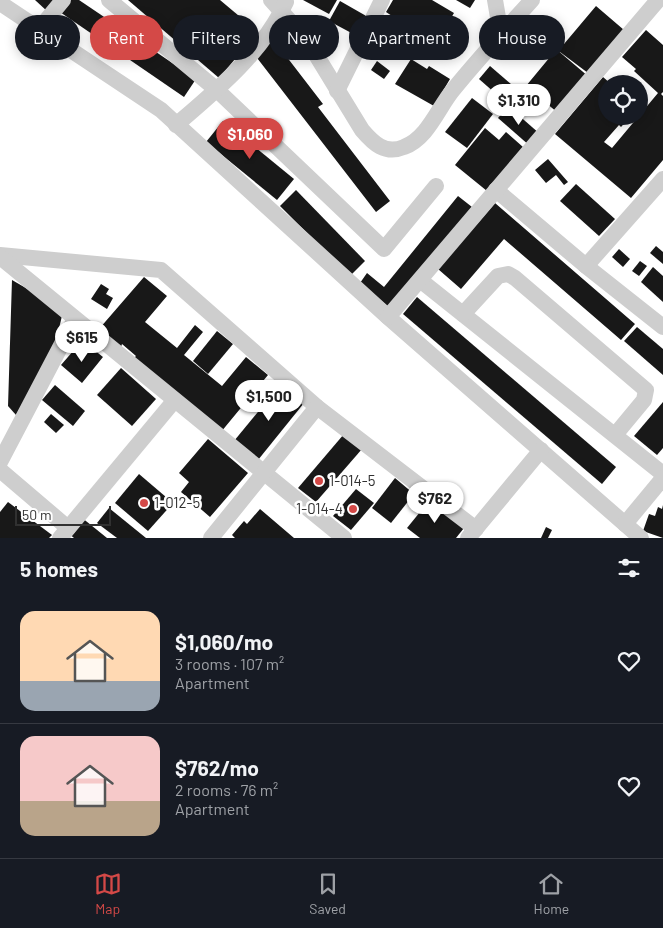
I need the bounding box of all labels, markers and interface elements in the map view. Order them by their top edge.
chip: Buy [15,15,80,60]
chip: Rent [90,15,163,60]
chip: Filters [173,15,259,60]
chip: New [269,15,339,60]
chip: Apartment [349,15,469,60]
chip: House [479,15,565,60]
map controls [598,75,648,125]
button: locate [598,75,648,125]
pin: $1,310 [478,84,560,126]
text: $1,310 [498,90,540,109]
pin: $1,060 [209,118,291,160]
text: $1,060 [227,124,273,143]
pin: $615 [52,320,112,363]
text: $615 [66,327,98,346]
pin: $1,500 [228,380,310,422]
text: $1,500 [246,386,292,405]
place label: 1-014-5 [329,471,375,489]
marker: 1-014-5 [313,475,325,487]
pin: $762 [405,482,465,524]
text: $762 [418,488,452,507]
place label: 1-012-5 [154,493,200,511]
marker: 1-012-5 [138,497,150,509]
place label: 1-014-4 [296,499,343,517]
scale bar [15,503,111,526]
marker: 1-014-4 [347,503,359,515]
text: 50 m [22,506,51,523]
icon: filters [615,554,643,582]
text: 5 homes [20,556,98,581]
text: $1,060/mo [175,629,273,654]
icon: home [60,631,120,691]
icon: heart [615,647,643,675]
text: 3 rooms · 107 m² [175,654,284,673]
text: Apartment [175,673,250,692]
text: $762/mo [175,755,259,780]
icon: home [60,756,120,816]
icon: heart [615,772,643,800]
text: 2 rooms · 76 m² [175,780,278,799]
text: Apartment [175,799,250,818]
tab: Map [94,870,122,917]
tab: Saved [309,870,346,917]
tab: Home [534,870,569,917]

